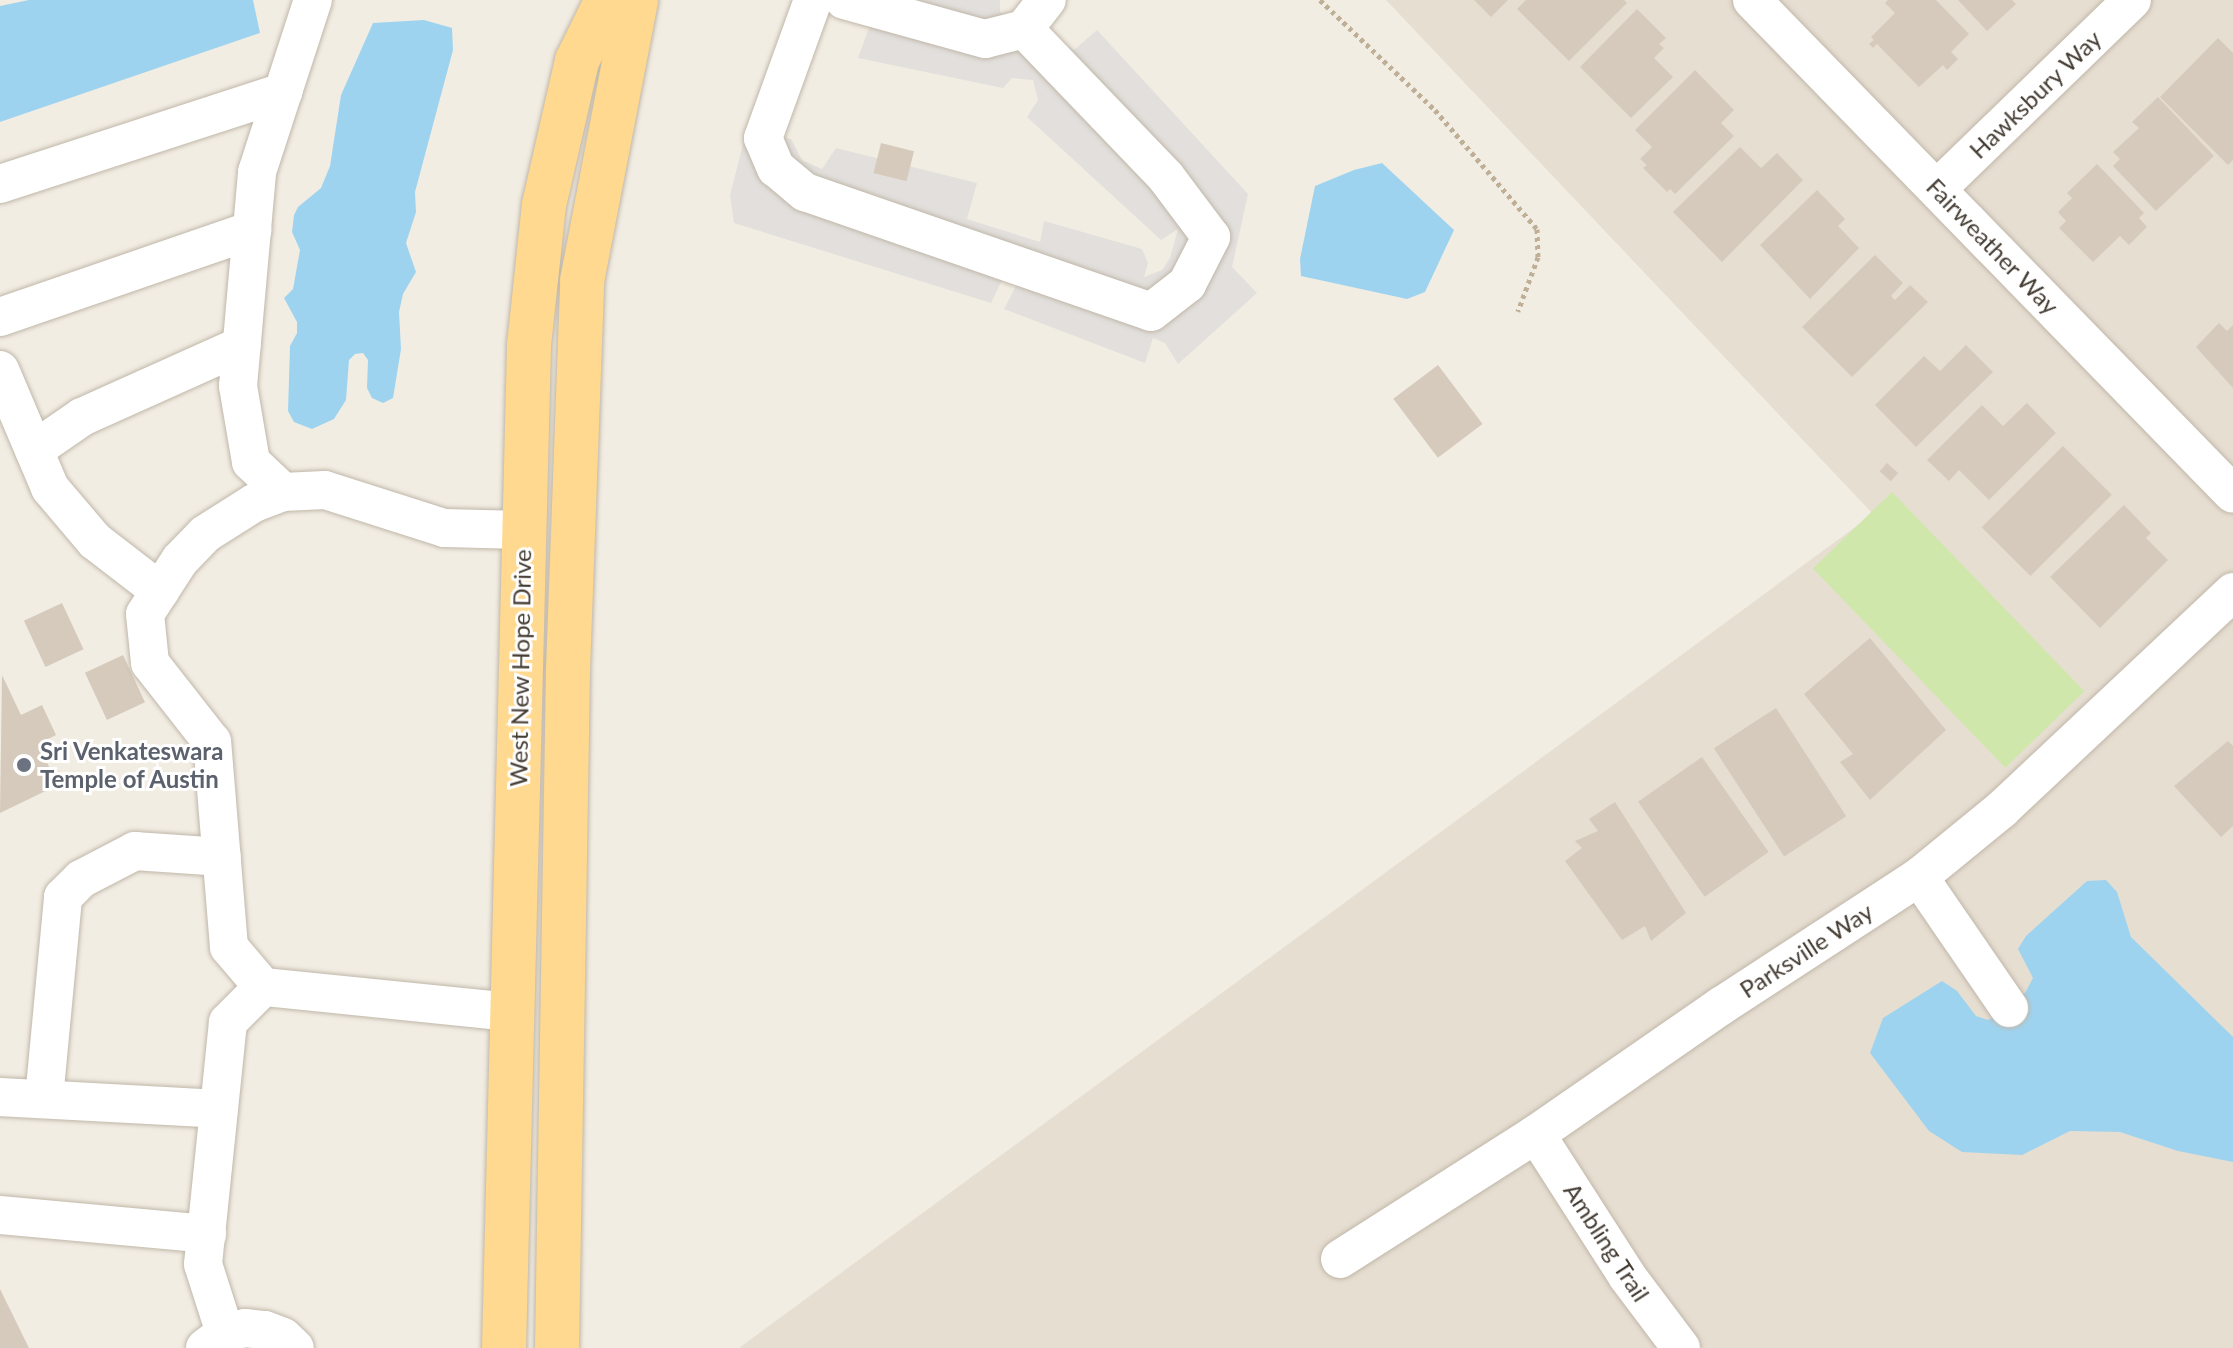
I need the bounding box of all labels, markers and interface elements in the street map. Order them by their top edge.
street label: Hawksbury Way [1963,24,2107,164]
street label: Fairweather Way [1921,172,2065,320]
street label: West New Hope Drive [504,549,536,787]
place label: Sri Venkateswara Temple of Austin [40,737,224,793]
marker: Sri Venkateswara Temple of Austin [15,756,33,774]
street label: Parksville Way [1734,896,1878,1004]
street label: Ambling Trail [1558,1177,1656,1307]

